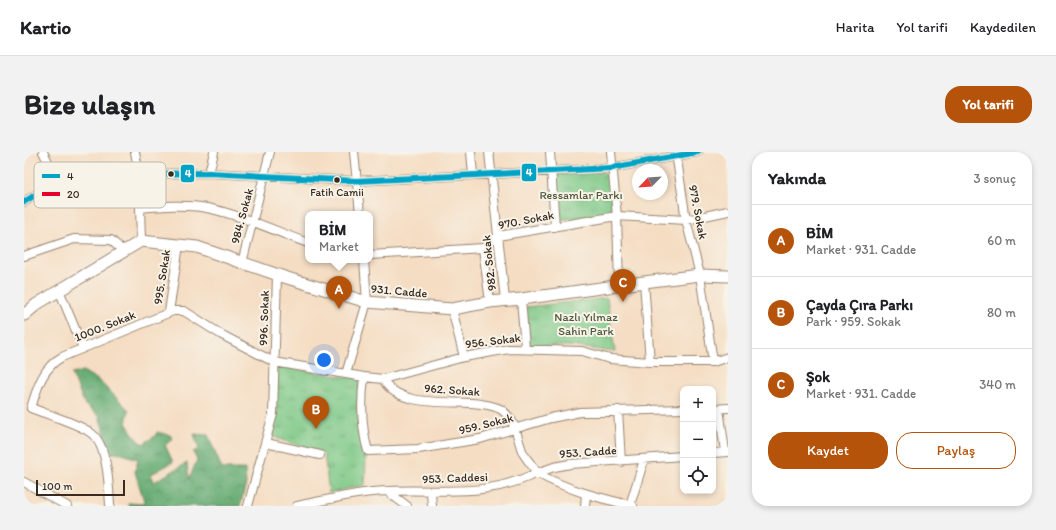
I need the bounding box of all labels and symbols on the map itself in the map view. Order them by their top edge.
legend [34,162,166,208]
line badge: 4 [521,163,537,182]
line badge: 4 [180,164,195,183]
north arrow [632,164,668,200]
text: 4 [526,166,533,179]
text: 4 [185,167,192,180]
unlabelled marker [166,169,176,179]
text: 4 [67,170,74,183]
marker: Fatih Camii [332,175,342,185]
street label: 979. Sokak [686,184,710,240]
place label: Fatih Camii [310,186,364,199]
street label: 984. Sokak [228,187,256,245]
text: 20 [67,188,80,201]
park label: Ressamlar Parkı [539,188,623,202]
street label: 970. Sokak [497,208,555,232]
street label: 982. Sokak [479,234,499,292]
street label: 995. Sokak [151,248,173,306]
pin: C [610,269,636,302]
pin: A [326,276,352,309]
street label: 931. Cadde [370,282,428,300]
street label: 996. Sokak [256,290,272,346]
street label: 1000. Sokak [72,307,138,345]
park label: Nazlı Yılmaz Sahin Park [554,310,618,338]
street label: 956. Sokak [465,331,521,351]
your location [314,350,334,370]
street label: 962. Sokak [424,381,480,399]
pin: B [303,396,329,429]
street label: 959. Sokak [457,410,515,438]
street label: 953. Cadde [559,443,617,461]
street label: 953. Caddesi [422,470,488,486]
scale bar [36,478,125,497]

